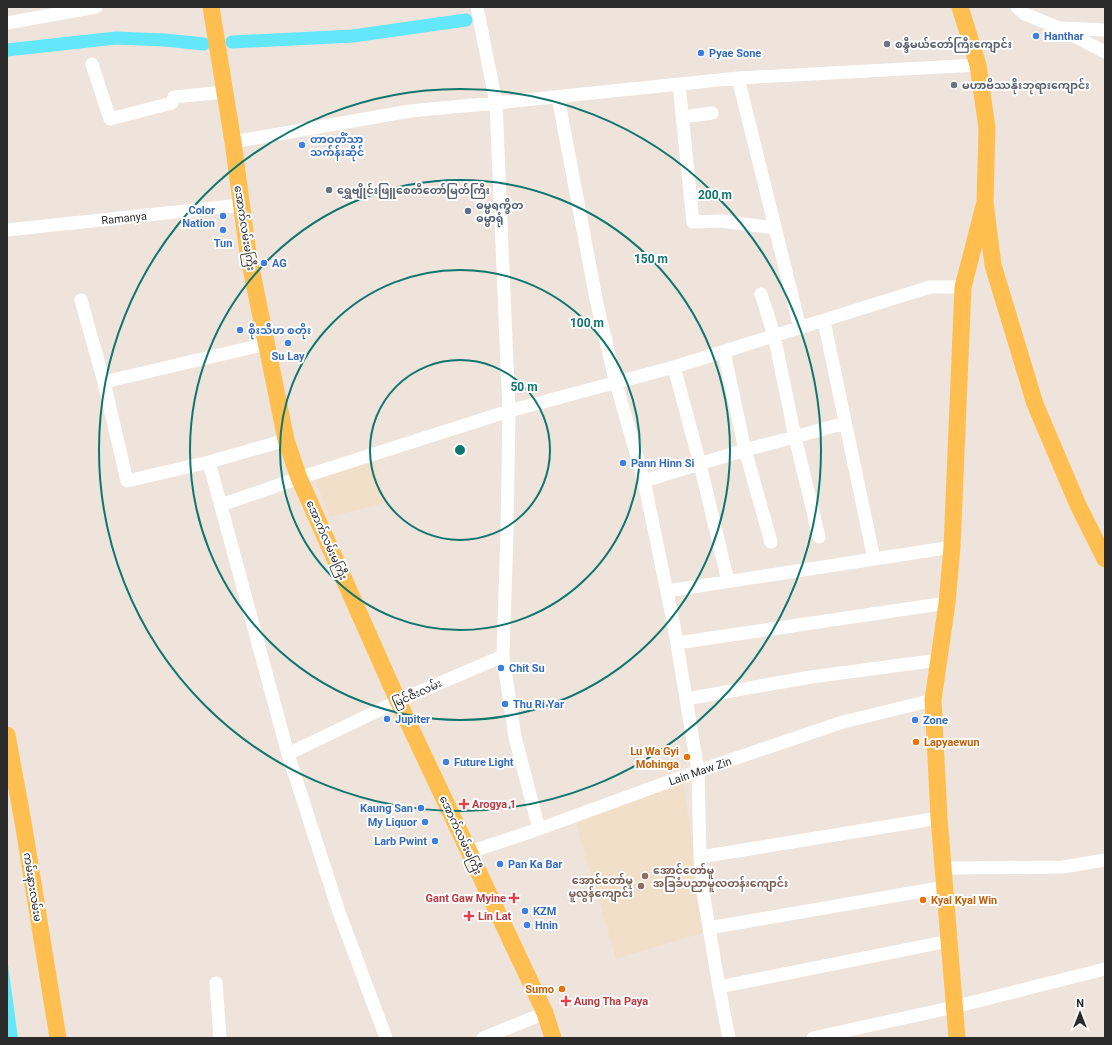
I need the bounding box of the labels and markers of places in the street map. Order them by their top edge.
place label: Hanthar [1044,30,1084,43]
marker: Hanthar [1031,31,1041,41]
place label: စန္ဒီမယ်တော်ကြီးကျောင်း [895,37,1012,53]
marker: စန္ဒီမယ်တော်ကြီးကျောင်း [882,39,892,49]
place label: Pyae Sone [709,47,761,60]
marker: Pyae Sone [696,48,706,58]
place label: မဟာဗိဿနိုးဘုရားကျောင်း [962,78,1089,95]
marker: မဟာဗိဿနိုးဘုရားကျောင်း [949,80,959,90]
place label: တာဝတိံသာ သက်န်းဆိုင် [310,132,364,162]
marker: တာဝတိံသာ သက်န်းဆိုင် [297,140,307,150]
place label: ရွှေဗျိုင်းဖြူစေတီတော်မြတ်ကြီး [337,183,490,200]
marker: ရွှေဗျိုင်းဖြူစေတီတော်မြတ်ကြီး [324,185,334,195]
place label: ဓမ္မရက္ခိတ ဓမ္မာရုံ [476,198,523,228]
place label: Color Nation [182,204,215,230]
marker: ဓမ္မရက္ခိတ ဓမ္မာရုံ [463,206,473,216]
marker: Color Nation [218,211,228,221]
marker: Tun [218,225,228,235]
place label: Tun [214,237,232,250]
place label: AG [272,257,287,270]
marker: AG [259,258,269,268]
place label: စိုးသီဟ စတိုး [248,323,311,340]
marker: စိုးသီဟ စတိုး [235,325,245,335]
marker: Su Lay [283,338,293,348]
place label: Su Lay [272,350,305,363]
centre of rings [453,443,467,457]
place label: Pann Hinn Si [631,457,695,470]
marker: Pann Hinn Si [618,458,628,468]
place label: Chit Su [509,662,545,675]
marker: Chit Su [496,663,506,673]
place label: Thu Ri Yar [513,698,564,711]
marker: Thu Ri Yar [500,699,510,709]
place label: Jupiter [395,713,430,726]
marker: Jupiter [382,714,392,724]
place label: Zone [923,714,948,727]
marker: Zone [910,715,920,725]
place label: Lapyaewun [924,736,980,749]
marker: Lapyaewun [911,737,921,747]
place label: Lu Wa Gyi Mohinga [630,745,679,771]
marker: Lu Wa Gyi Mohinga [682,752,692,762]
place label: Future Light [454,756,514,769]
marker: Future Light [441,757,451,767]
place label: Arogya 1 [472,798,516,811]
marker: Arogya 1 [459,799,469,809]
place label: Kaung San [360,802,413,815]
marker: Kaung San [416,803,426,813]
place label: My Liquor [368,816,417,829]
marker: My Liquor [420,817,430,827]
place label: Larb Pwint [374,835,427,848]
marker: Larb Pwint [430,836,440,846]
place label: Pan Ka Bar [508,858,562,871]
marker: Pan Ka Bar [495,859,505,869]
place label: အောင်တော်မူ အခြခံပညာမူလတန်းကျောင်း [653,863,788,893]
marker: အောင်တော်မူ အခြခံပညာမူလတန်းကျောင်း [640,871,650,881]
place label: အောင်တော်မူ မူလွန်ကျောင်း [568,873,633,903]
marker: အောင်တော်မူ မူလွန်ကျောင်း [636,881,646,891]
place label: Gant Gaw Myine [426,892,506,905]
marker: Gant Gaw Myine [509,893,519,903]
place label: Kyal Kyal Win [931,894,997,907]
marker: Kyal Kyal Win [918,895,928,905]
place label: KZM [533,905,556,918]
marker: KZM [520,906,530,916]
marker: Lin Lat [463,910,475,922]
place label: Lin Lat [478,910,512,923]
place label: Hnin [535,919,558,932]
marker: Hnin [522,920,532,930]
place label: Sumo [525,983,554,996]
marker: Sumo [557,984,567,994]
place label: Aung Tha Paya [574,995,648,1008]
marker: Aung Tha Paya [561,996,571,1006]

